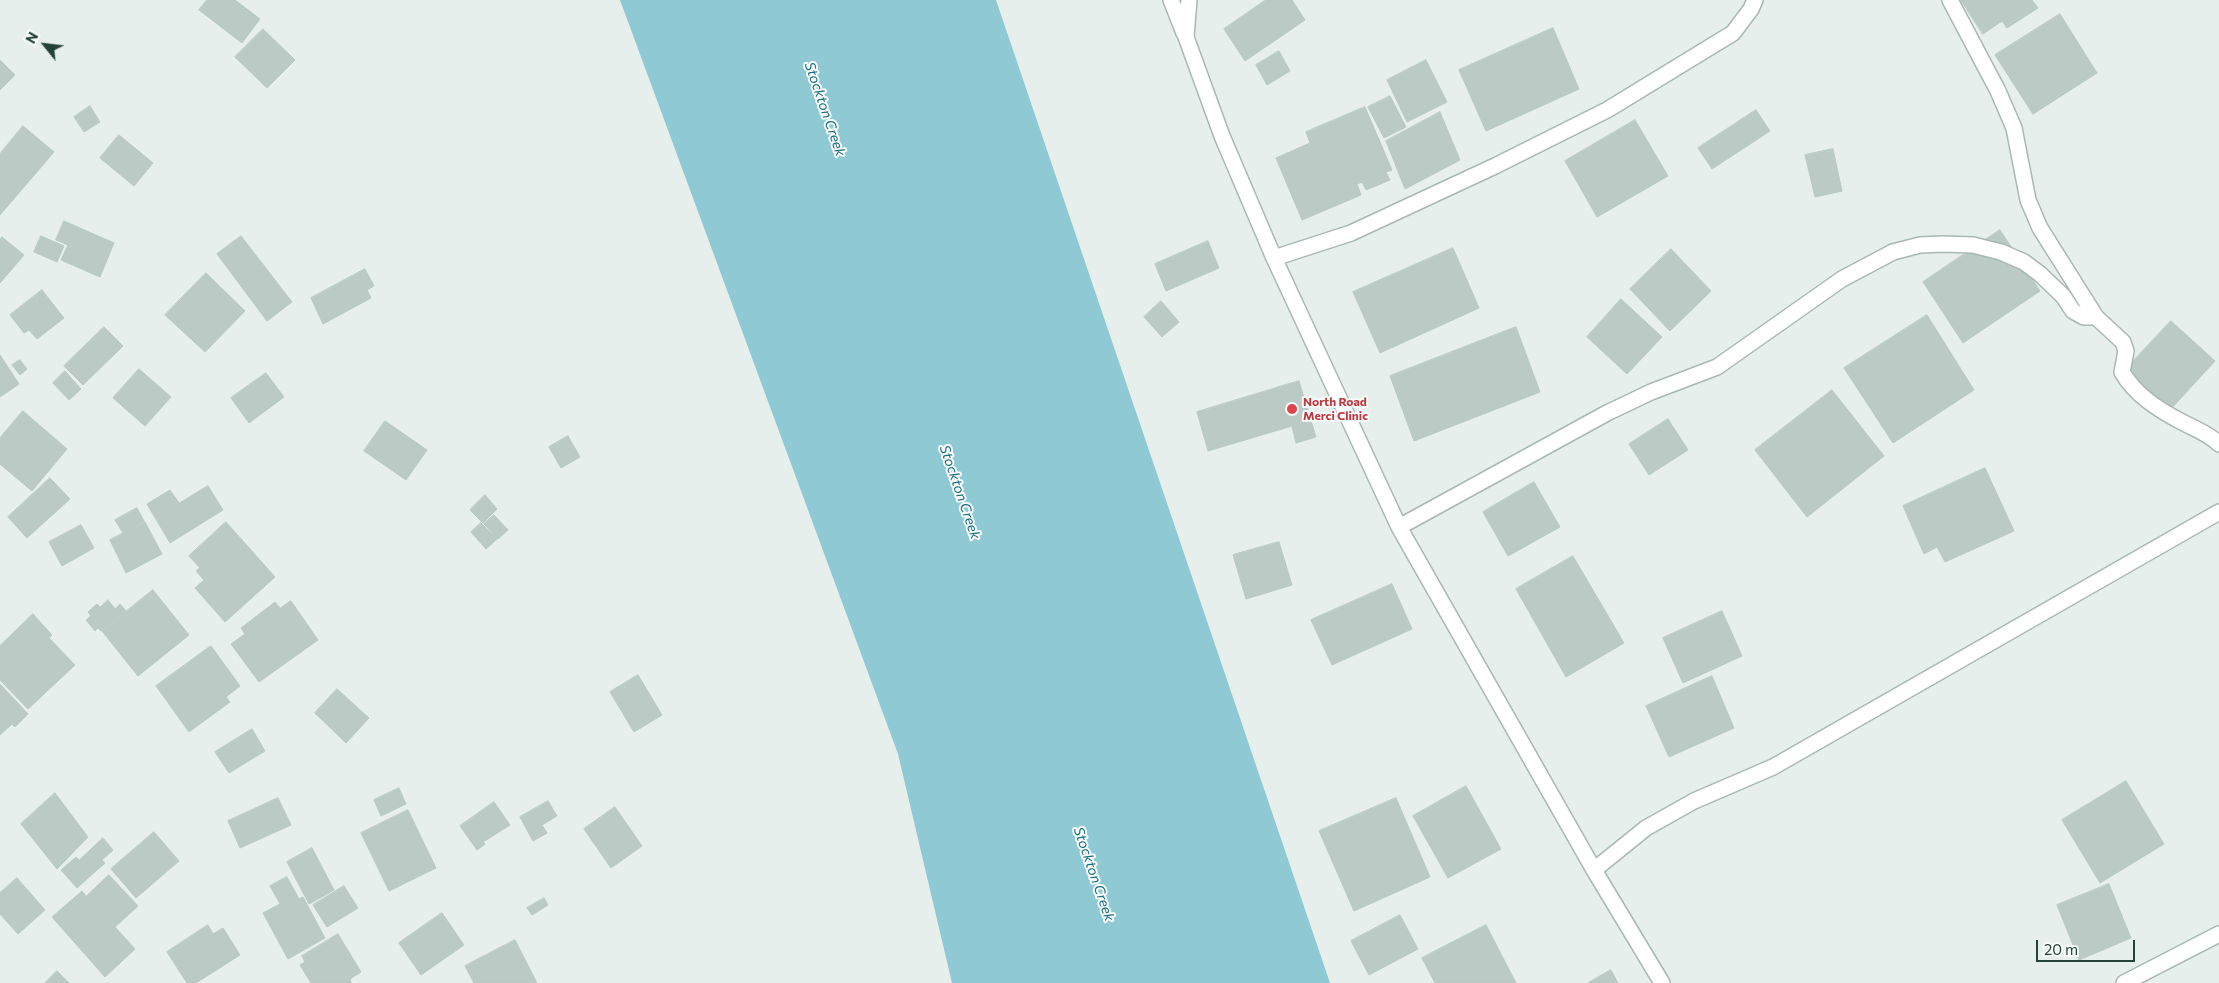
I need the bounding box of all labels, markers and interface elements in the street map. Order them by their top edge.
north arrow [20,20,70,70]
text: N [21,29,41,46]
water label: Stockton Creek [801,60,849,158]
place label: North Road Merci Clinic [1303,395,1368,423]
marker: North Road Merci Clinic [1285,402,1299,416]
water label: Stockton Creek [936,443,984,541]
water label: Stockton Creek [1070,825,1118,923]
scale bar [2039,930,2138,962]
text: 20 m [2044,940,2078,958]

